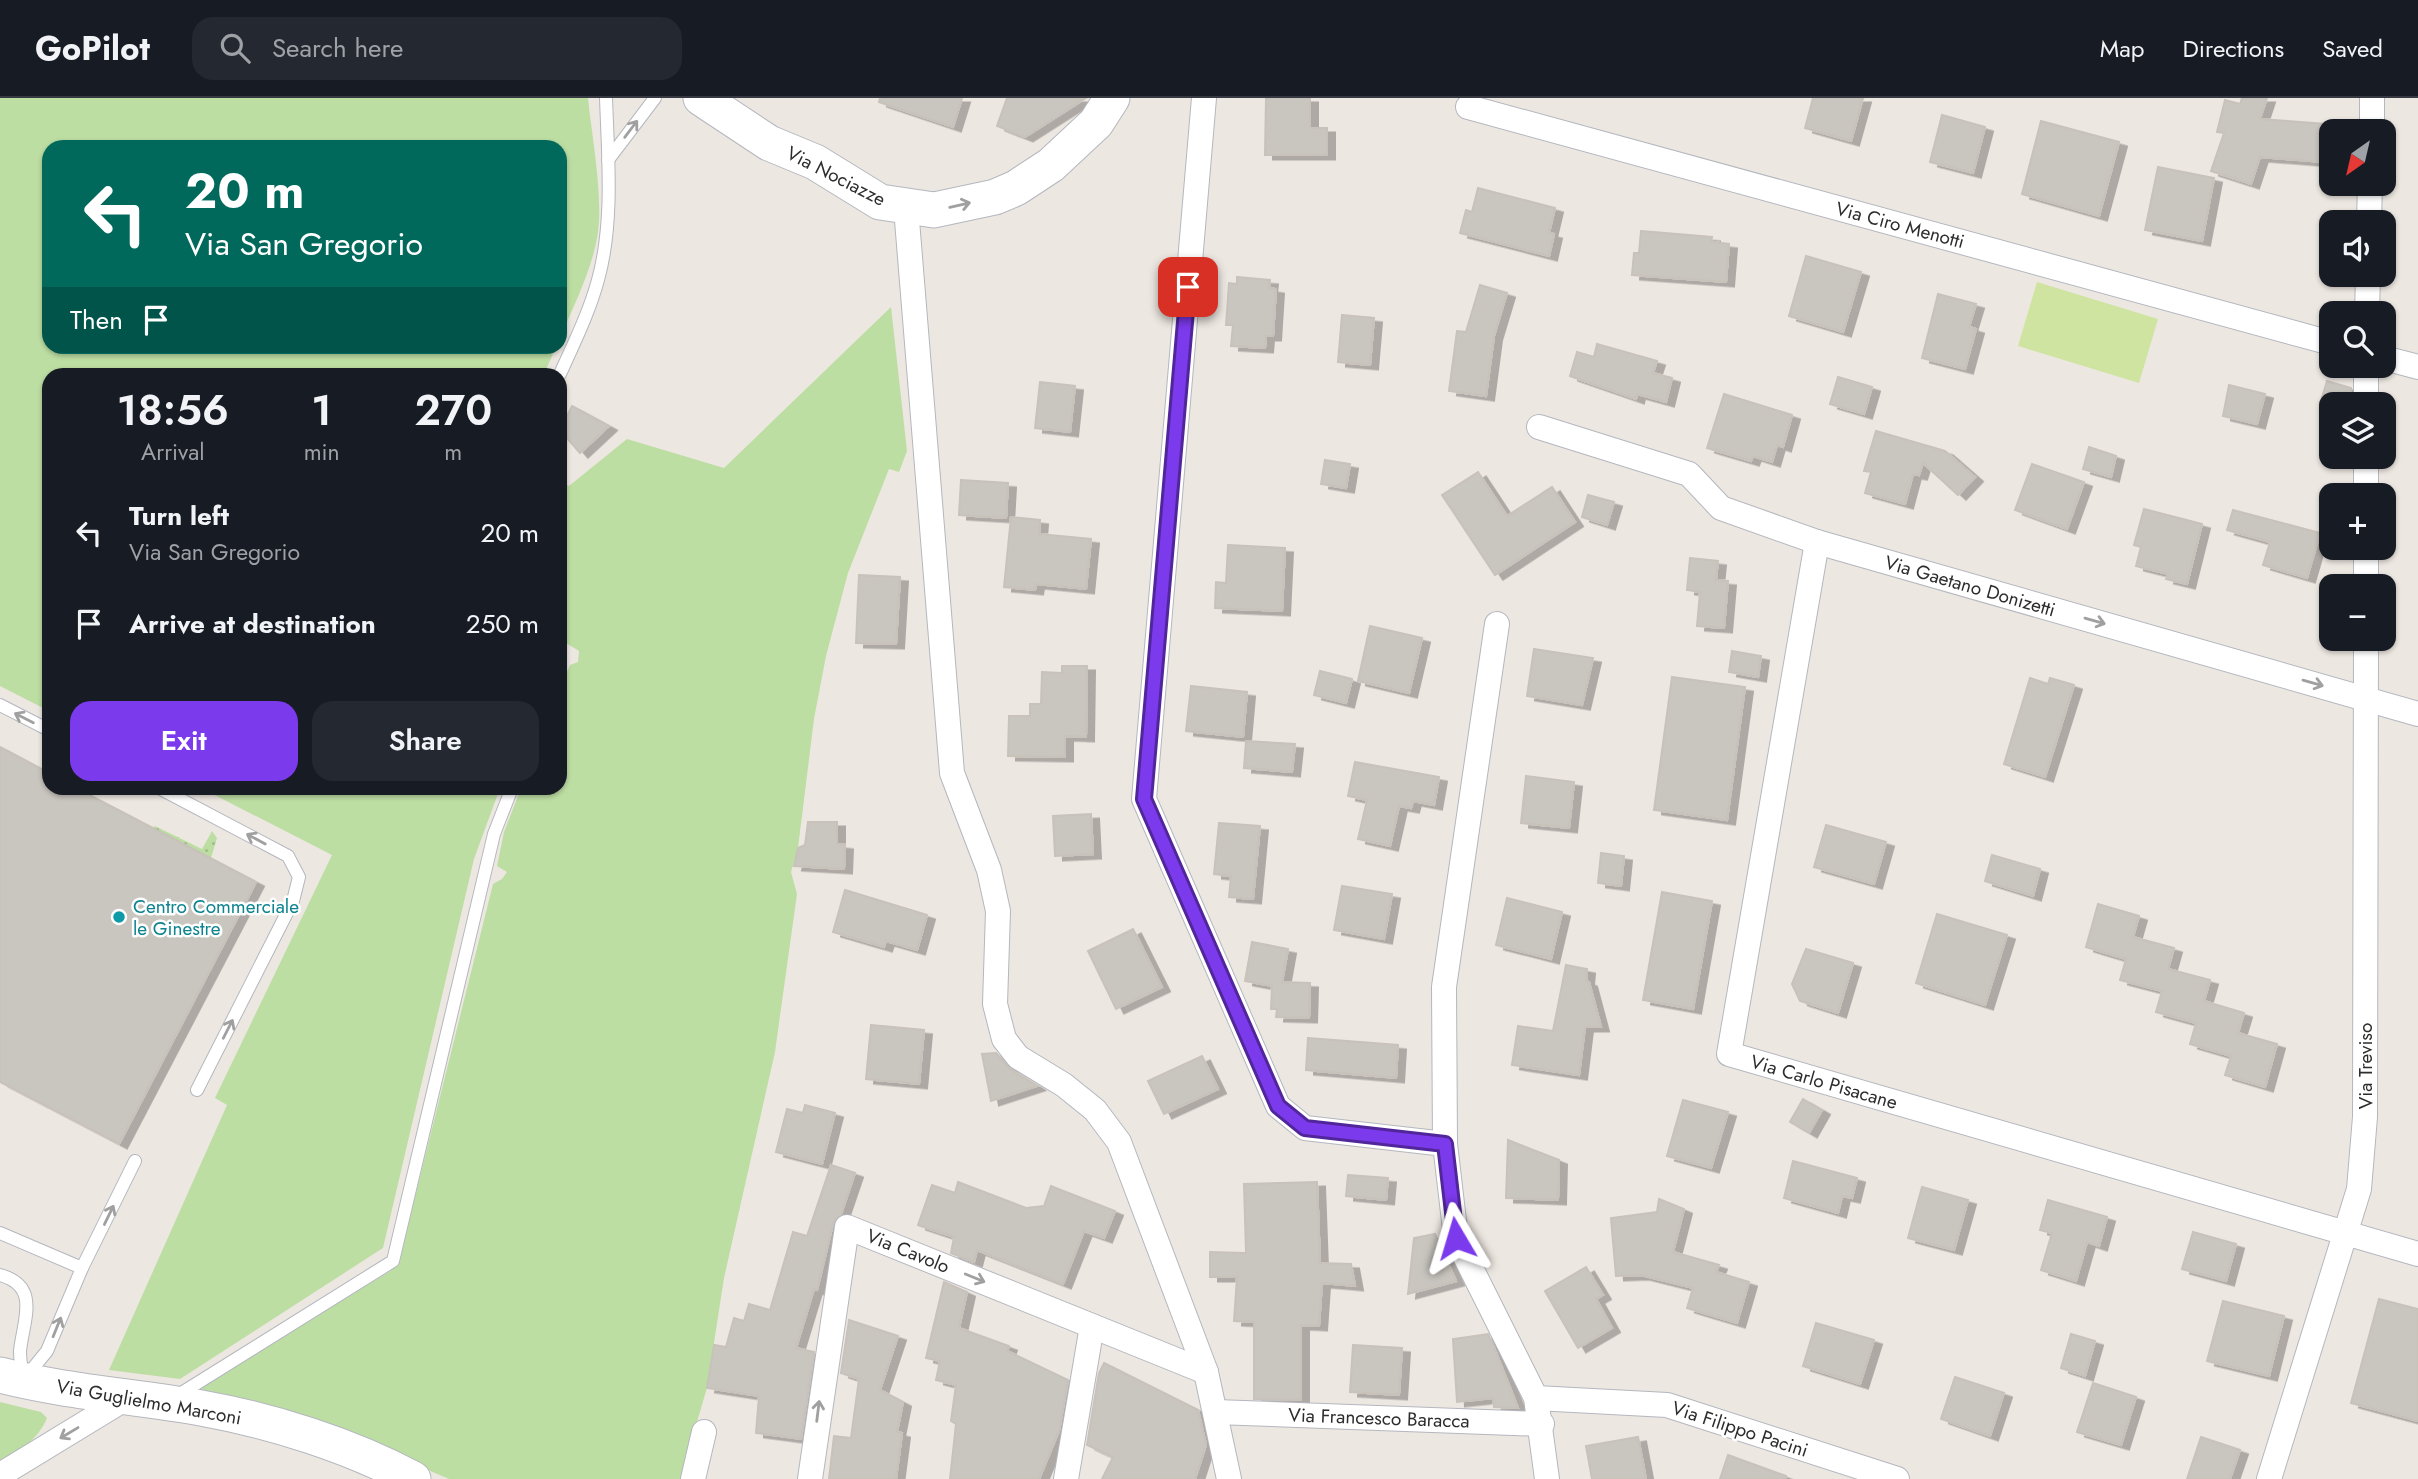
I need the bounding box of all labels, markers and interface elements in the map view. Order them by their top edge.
search box [192,17,682,80]
text: GoPilot [35,25,150,72]
icon: search [216,29,254,67]
text: Search here [272,29,403,67]
text: Map [2100,31,2145,66]
text: Directions [2183,31,2284,66]
text: Saved [2322,31,2383,66]
north arrow [2319,119,2396,196]
map controls [2319,119,2396,651]
one-way arrow [624,120,639,139]
street label: Via Nociazze [782,139,890,213]
text: 20 m [185,156,304,226]
icon: left [70,168,161,259]
street label: Via Ciro Menotti [1833,195,1967,255]
one-way arrow [948,197,971,211]
button: sound [2319,210,2396,287]
text: Via San Gregorio [185,221,423,267]
pin [1158,257,1218,317]
icon: arrive [1169,268,1207,306]
text: Then [70,301,123,339]
icon: arrive [137,301,175,339]
button: search [2319,301,2396,378]
text: 18:56 [117,380,229,441]
text: 1 [311,380,332,441]
text: 270 [414,380,492,441]
button: layers [2319,392,2396,469]
text: Arrival [141,435,205,469]
text: min [304,435,340,469]
text: m [444,435,462,469]
button: + [2319,483,2396,560]
text: Turn left [129,497,229,535]
icon: left [70,514,108,552]
text: 20 m [481,514,539,552]
text: Via San Gregorio [129,535,300,569]
street label: Via Gaetano Donizetti [1882,549,2058,623]
button: − [2319,574,2396,651]
icon: arrive [70,605,108,643]
text: Arrive at destination [129,605,376,643]
text: 250 m [466,605,539,643]
one-way arrow [2083,616,2105,629]
one-way arrow [2302,678,2324,691]
button: Exit [70,701,298,781]
button: Share [312,701,539,781]
one-way arrow [15,710,35,724]
one-way arrow [247,832,267,846]
place label: Centro Commerciale le Ginestre [133,893,299,942]
marker: Centro Commerciale le Ginestre [111,909,127,925]
one-way arrow [222,1019,236,1040]
street label: Via Treviso [2352,1023,2379,1109]
street label: Via Carlo Pisacane [1747,1048,1901,1116]
position arrow [1419,1201,1493,1275]
one-way arrow [102,1205,116,1226]
street label: Via Cavolo [862,1222,954,1280]
one-way arrow [964,1273,985,1286]
one-way arrow [51,1317,64,1339]
street label: Via Guglielmo Marconi [54,1372,244,1432]
street label: Via Filippo Pacini [1668,1394,1812,1464]
one-way arrow [812,1400,825,1423]
street label: Via Francesco Baracca [1288,1401,1470,1435]
one-way arrow [60,1426,80,1440]

